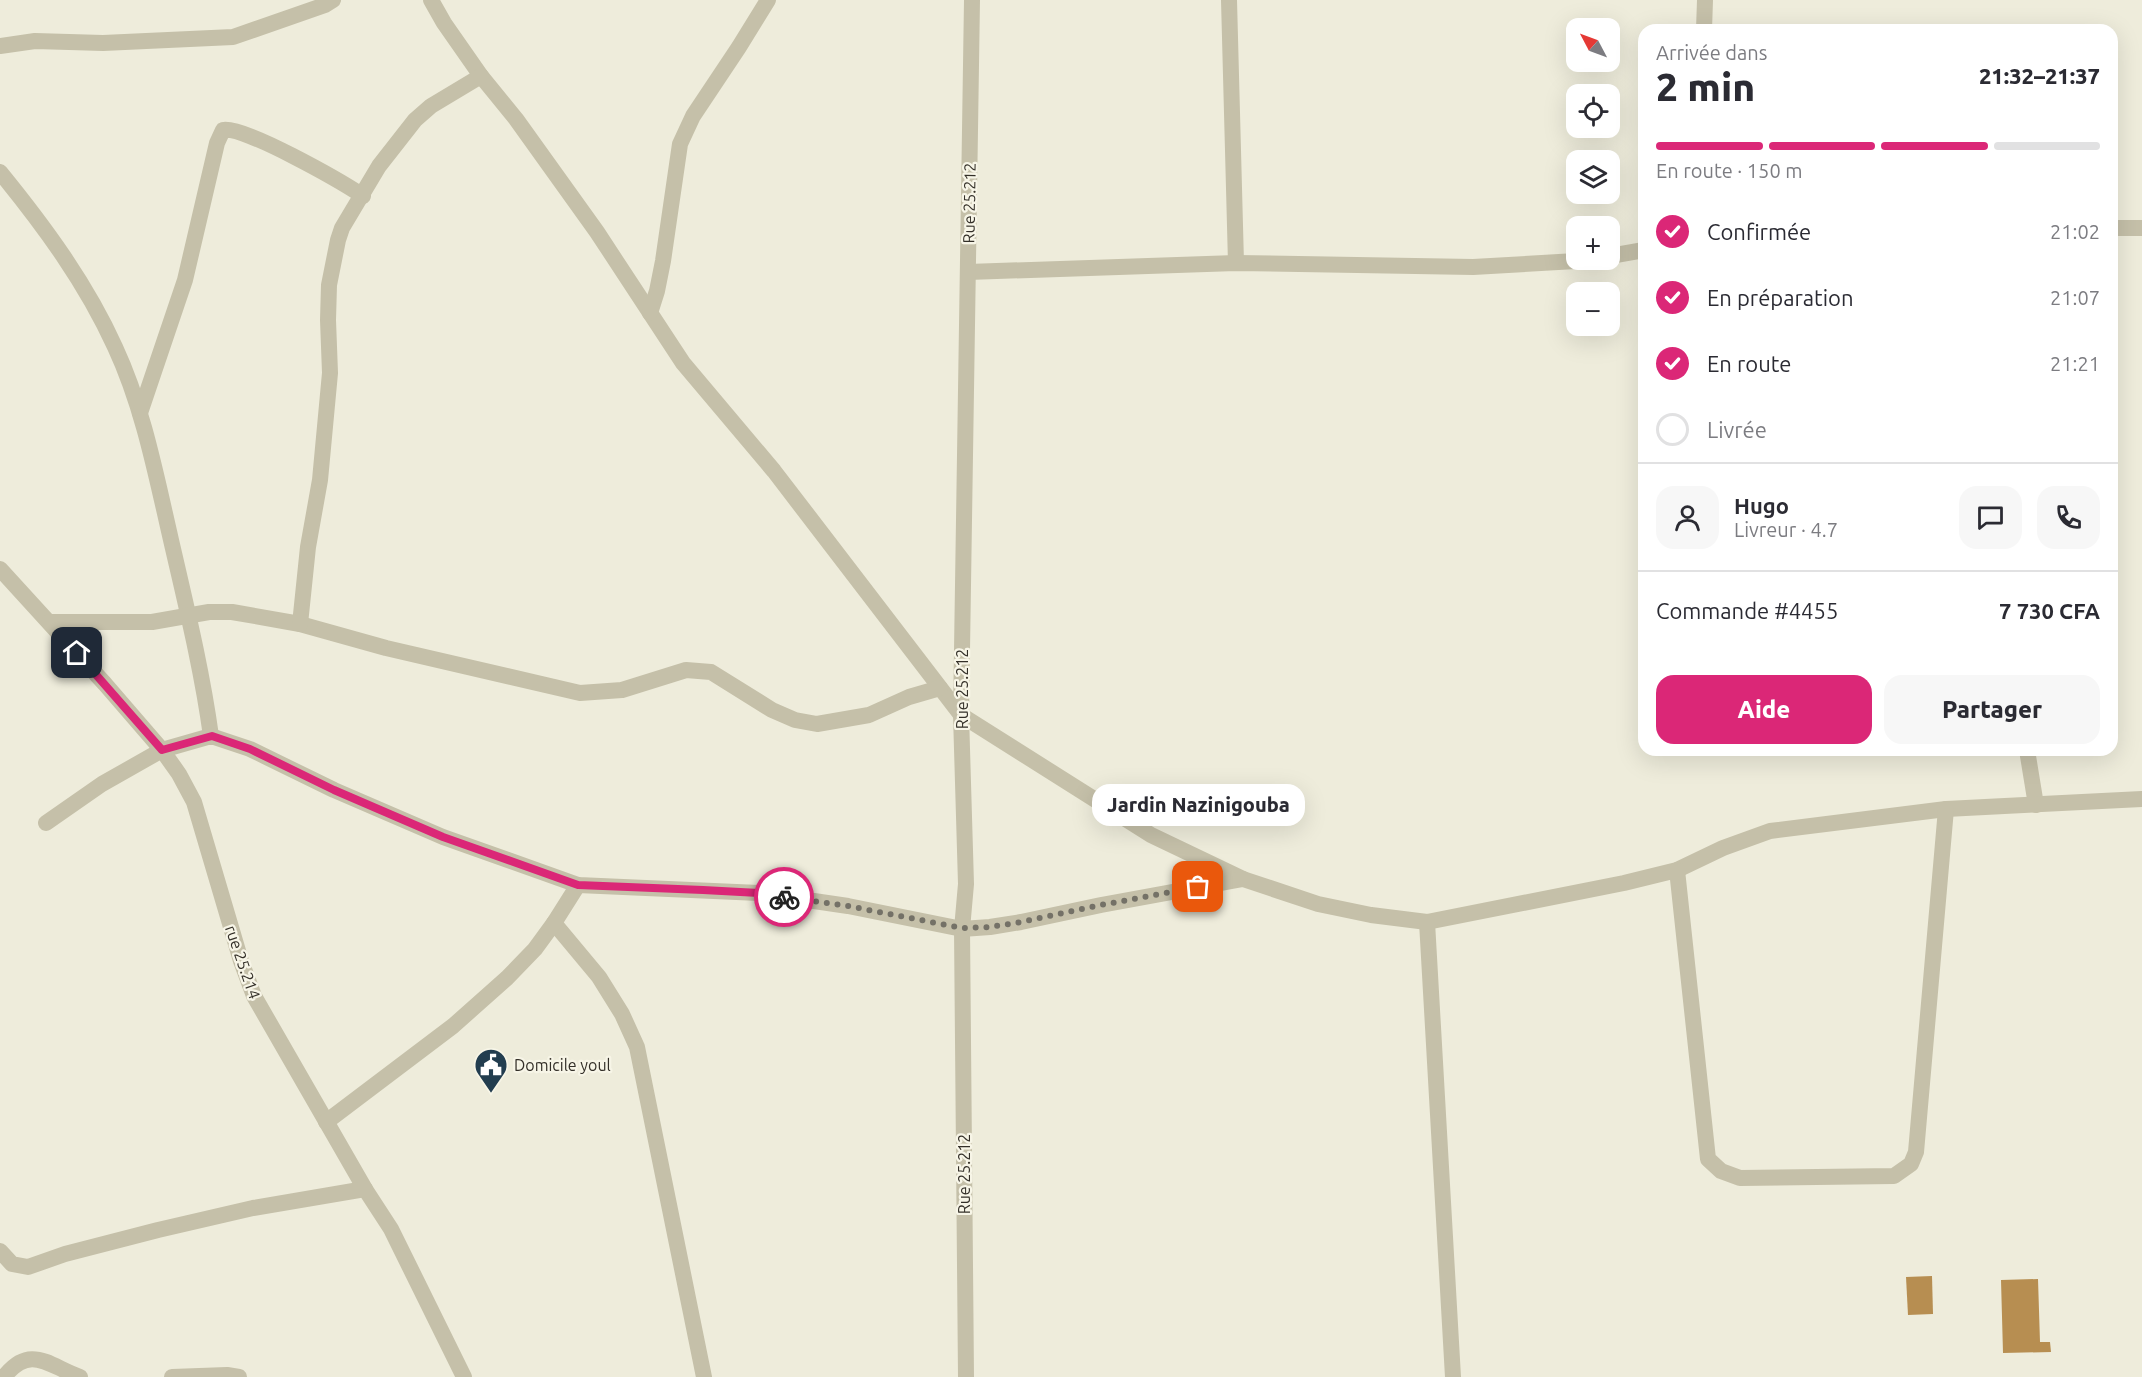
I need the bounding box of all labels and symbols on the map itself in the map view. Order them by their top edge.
north arrow [1566,18,1620,72]
street label: Rue 25.212 [959,163,979,243]
pin [51,627,102,678]
street label: Rue 25.212 [953,649,971,729]
callout: Jardin Nazinigouba [1092,785,1304,827]
pin [1172,861,1223,912]
courier [754,867,814,927]
street label: rue 25.214 [222,923,264,1001]
public building icon: Domicile youl [473,1047,509,1094]
place label: Domicile youl [514,1056,611,1074]
street label: Rue 25.212 [955,1134,973,1214]

